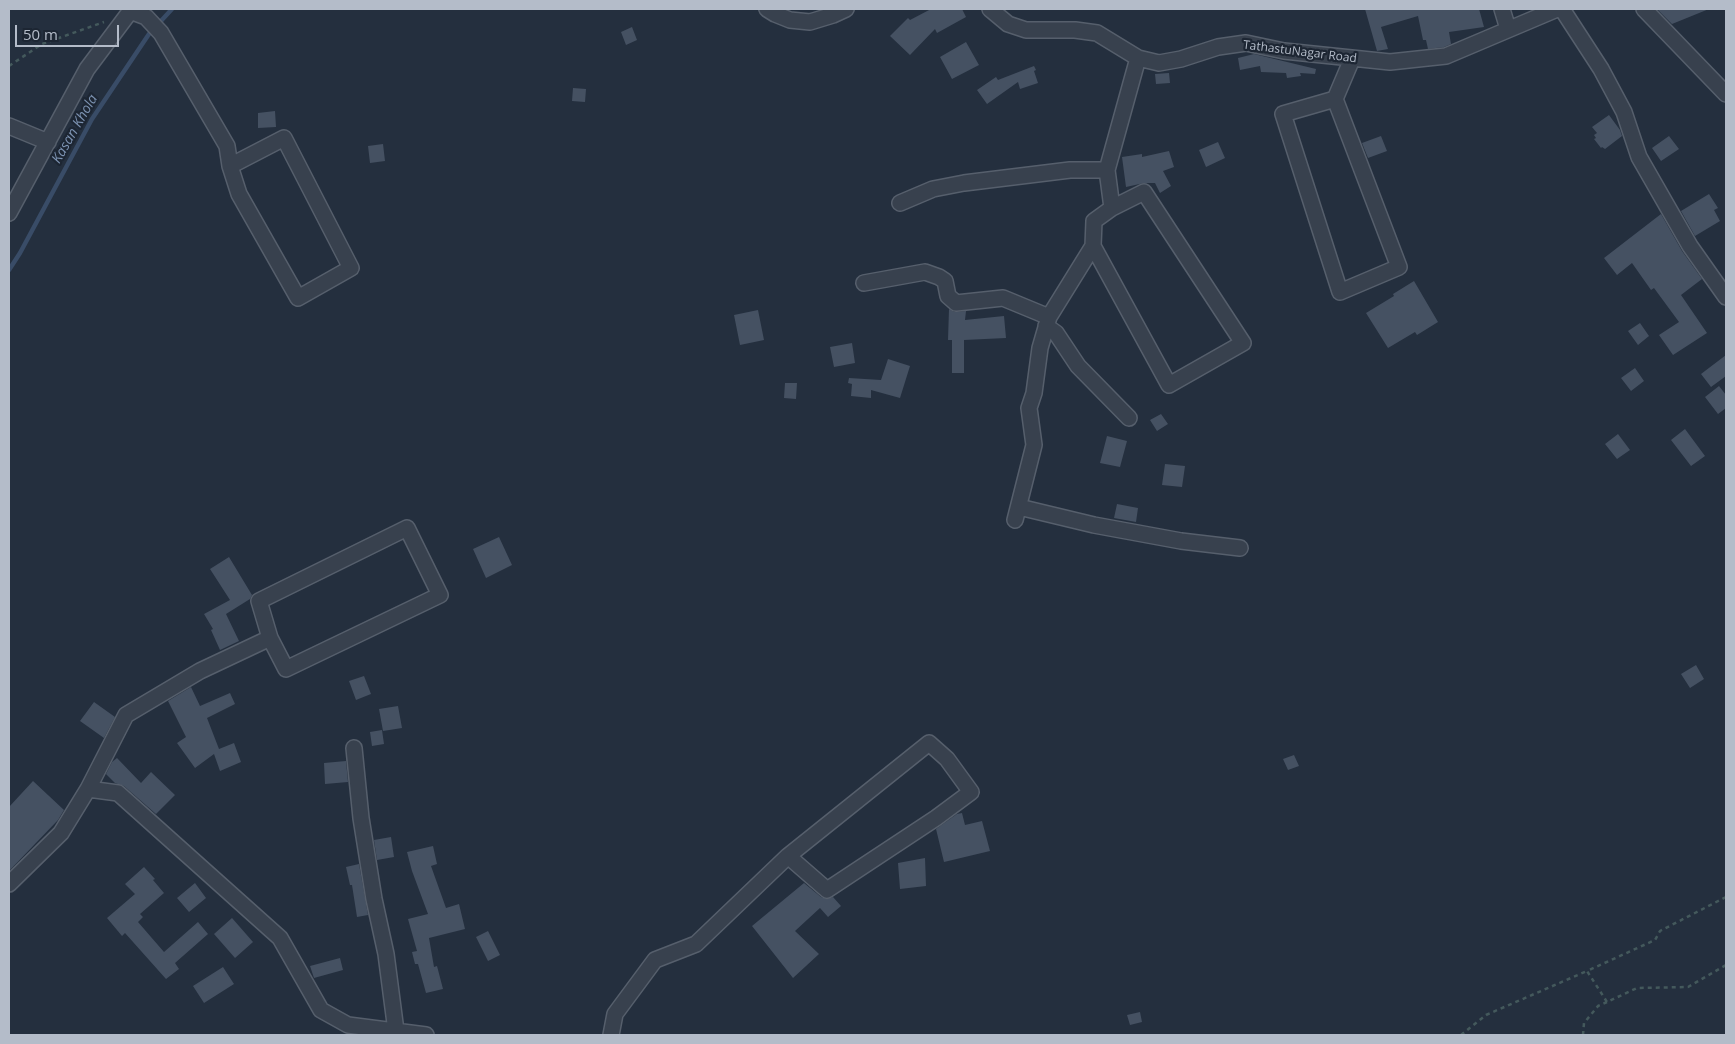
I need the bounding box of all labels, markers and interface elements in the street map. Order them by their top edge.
scale bar [18,15,121,47]
text: 50 m [23,24,58,44]
street label: TathastuNagar Road [1242,38,1358,66]
water label: Kasan Khola [49,92,101,166]

